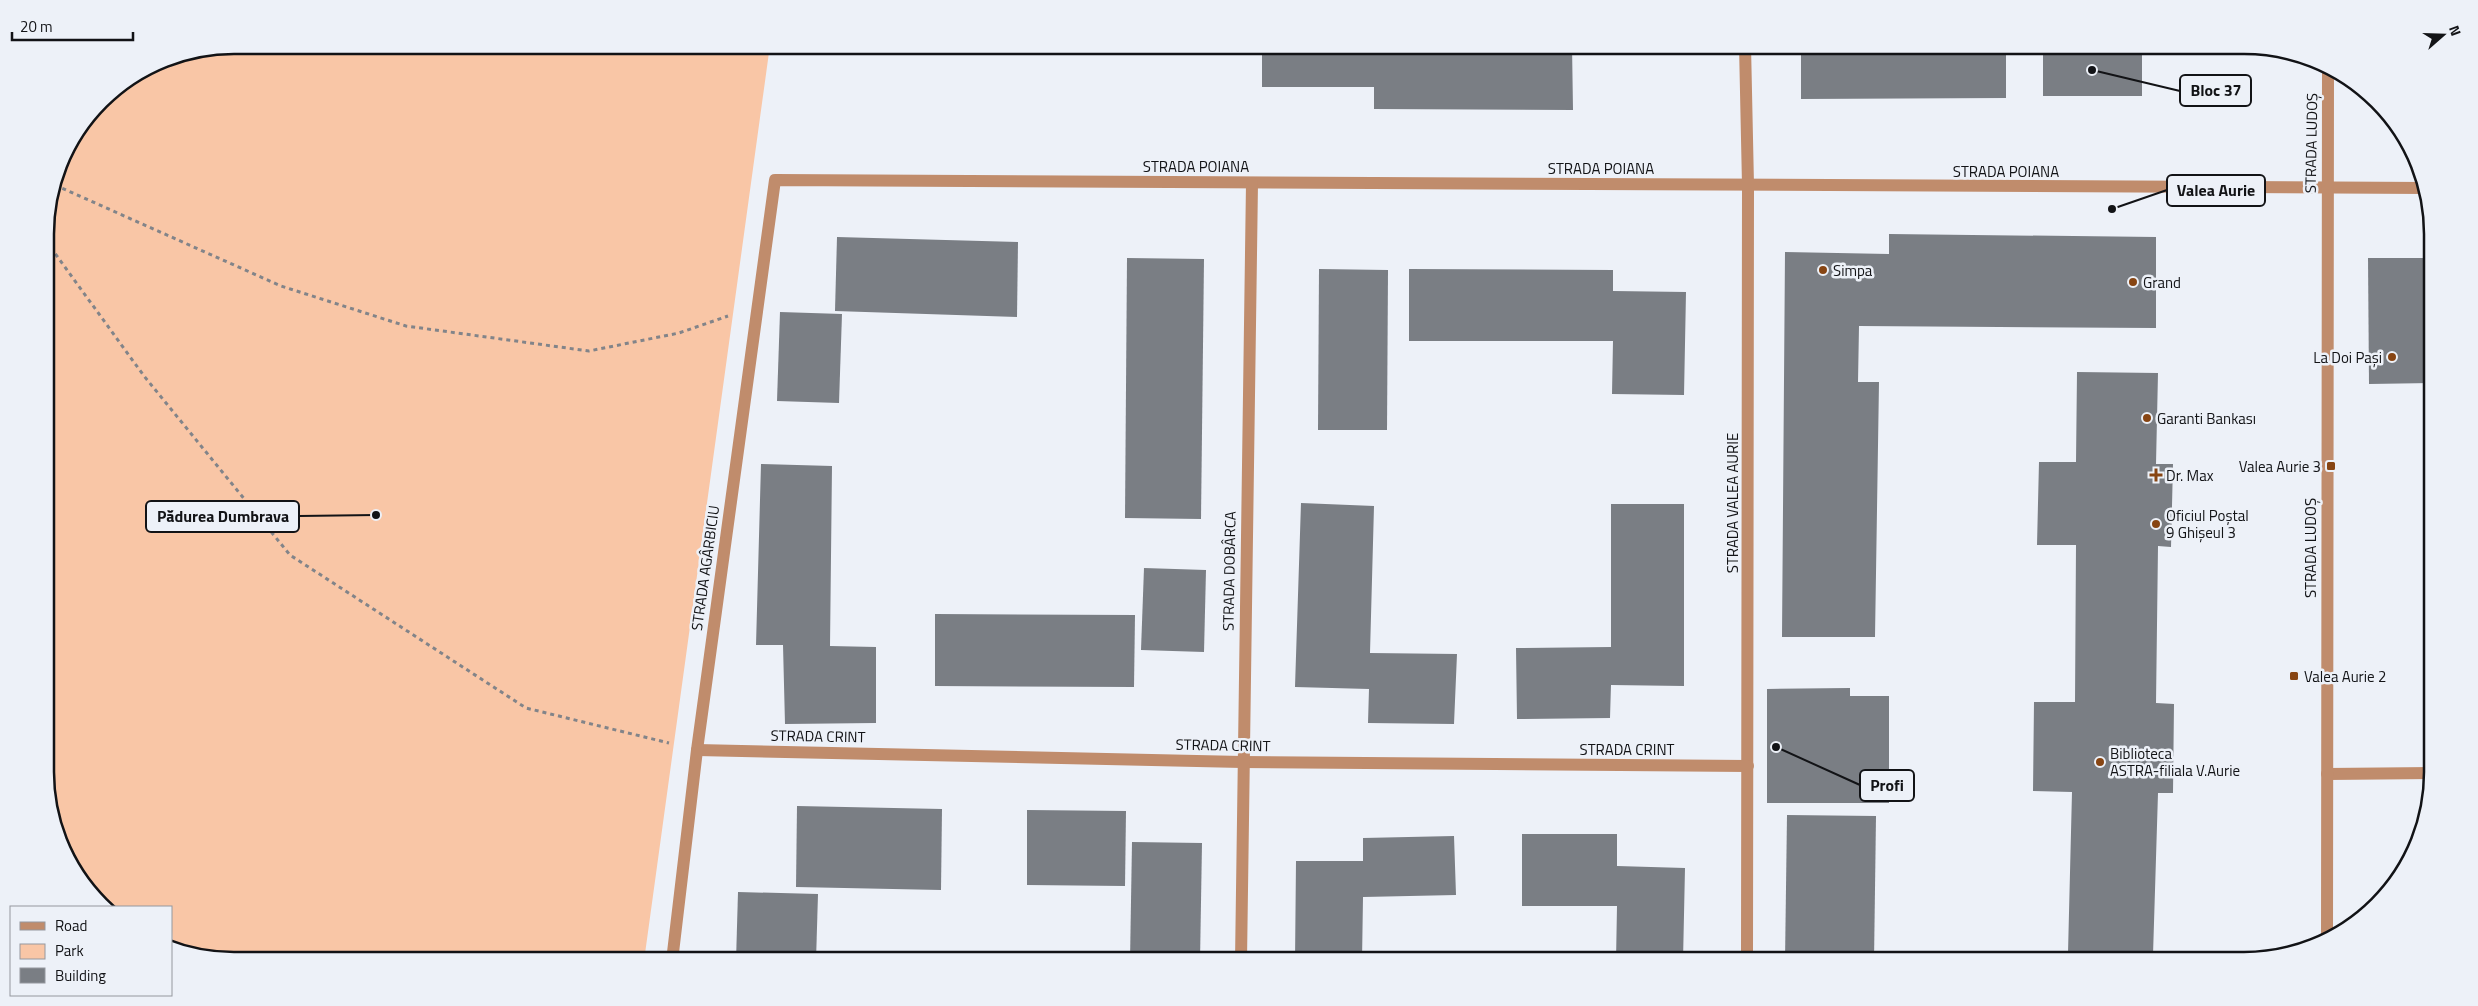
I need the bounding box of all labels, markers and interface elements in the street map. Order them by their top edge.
scale bar [12,10,134,42]
north arrow [2418,10,2468,60]
text: 20 m [20,15,53,38]
text: N [2444,22,2467,39]
callout: Bloc 37 [2180,75,2251,106]
text: Bloc 37 [2190,78,2242,102]
street label: STRADA LUDOȘ [2299,93,2323,193]
street label: STRADA POIANA [1143,155,1249,178]
street label: STRADA POIANA [1548,157,1654,180]
street label: STRADA POIANA [1953,160,2059,183]
callout: Valea Aurie [2167,175,2265,206]
text: Valea Aurie [2177,178,2255,202]
place label: Simpa [1833,259,1873,282]
marker: Simpa [1817,264,1829,276]
place label: Grand [2143,271,2181,294]
marker: Grand [2127,276,2139,288]
place label: La Doi Pași [2313,346,2382,369]
marker: La Doi Pași [2386,351,2398,363]
place label: Garanti Bankası [2157,407,2256,430]
marker: Garanti Bankası [2141,412,2153,424]
street label: STRADA VALEA AURIE [1721,433,1744,573]
place label: Valea Aurie 3 [2239,455,2321,478]
marker: Valea Aurie 3 [2325,460,2337,472]
place label: Dr. Max [2166,464,2214,487]
marker: Dr. Max [2150,469,2162,481]
street label: STRADA LUDOȘ [2299,498,2322,598]
callout: Pădurea Dumbrava [146,501,299,532]
text: Pădurea Dumbrava [157,504,289,528]
street label: STRADA AGÂRBICIU [685,504,725,632]
place label: Oficiul Poștal 9 Ghișeul 3 [2166,504,2249,544]
street label: STRADA DOBÂRCA [1216,511,1242,631]
marker: Oficiul Poștal 9 Ghișeul 3 [2150,518,2162,530]
place label: Valea Aurie 2 [2304,665,2386,688]
marker: Valea Aurie 2 [2288,670,2300,682]
street label: STRADA CRINT [770,724,866,748]
street label: STRADA CRINT [1175,733,1271,757]
street label: STRADA CRINT [1580,738,1675,761]
place label: Biblioteca ASTRA-filiala V.Aurie [2110,742,2240,782]
marker: Biblioteca ASTRA-filiala V.Aurie [2094,756,2106,768]
callout: Profi [1860,770,1914,801]
text: Profi [1870,773,1904,797]
legend [10,906,172,996]
text: Road [55,914,87,937]
text: Park [55,939,84,962]
text: Building [55,964,106,987]

